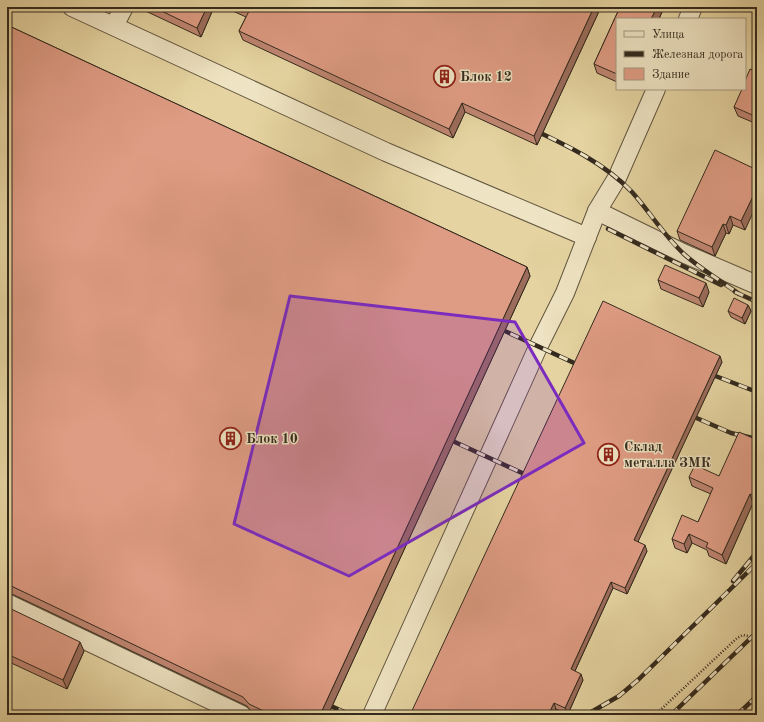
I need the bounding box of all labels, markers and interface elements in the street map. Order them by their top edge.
legend [616,18,746,90]
text: Улица [652,29,685,41]
text: Железная дорога [652,49,743,61]
building icon: Блок 12 [431,63,457,89]
text: Здание [652,69,690,81]
place label: Блок 12 [460,70,512,84]
building icon: Блок 10 [218,425,244,451]
place label: Блок 10 [246,432,298,446]
place label: Склад металла ЗМК [624,440,711,470]
building icon: Склад металла ЗМК [595,441,621,467]

